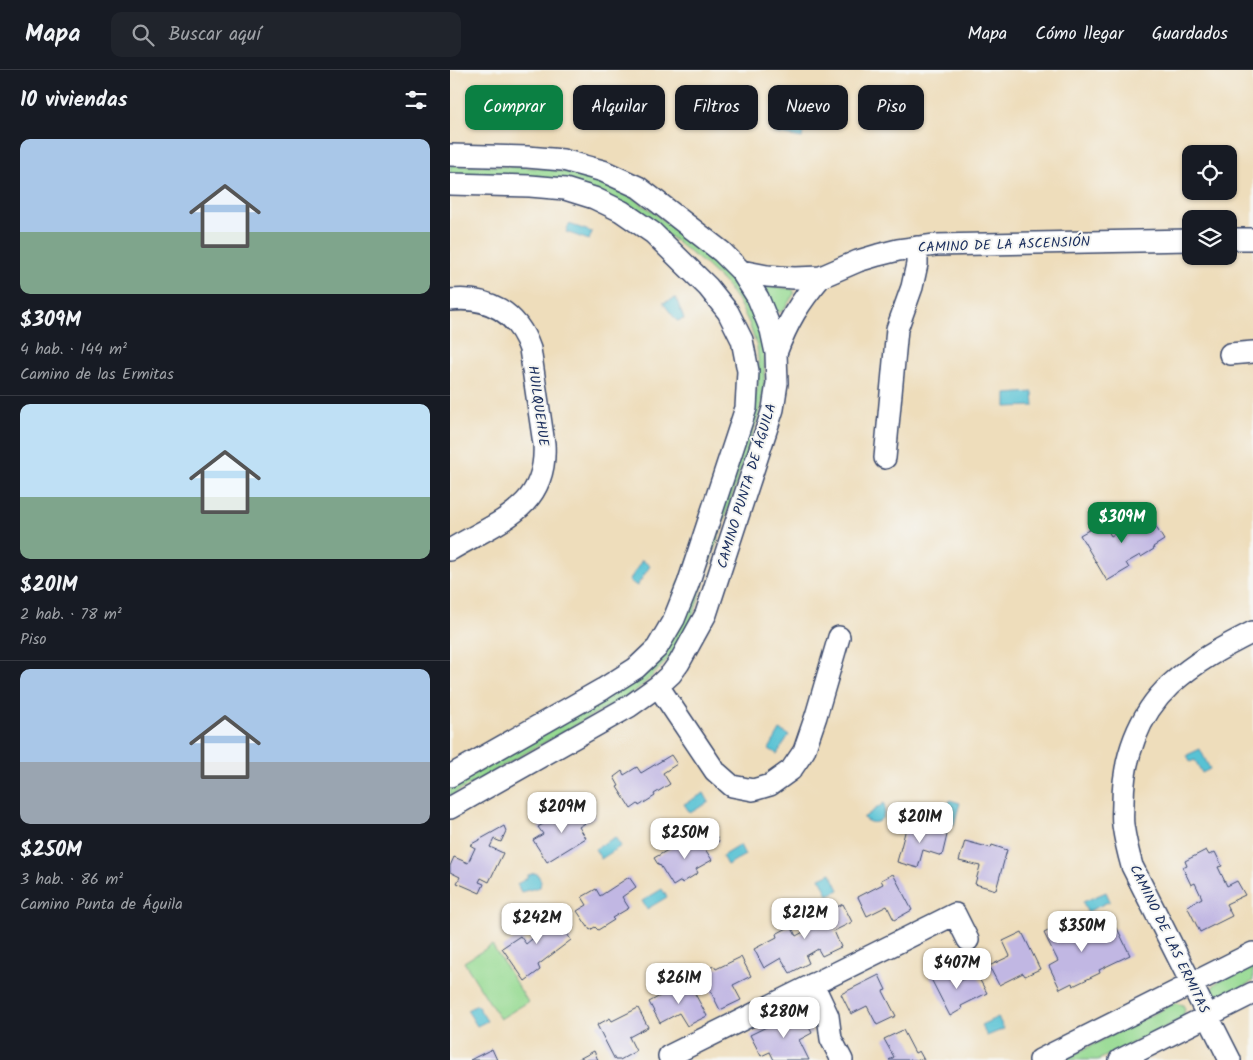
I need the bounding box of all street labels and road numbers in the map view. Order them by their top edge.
street label: CAMINO DE LA ASCENSIÓN [917,231,1091,259]
street label: HUILQUEHUE [521,364,555,449]
street label: CAMINO PUNTA DE ÁGUILA [711,401,783,571]
street label: CAMINO DE LAS ERMITAS [1123,861,1215,1018]

